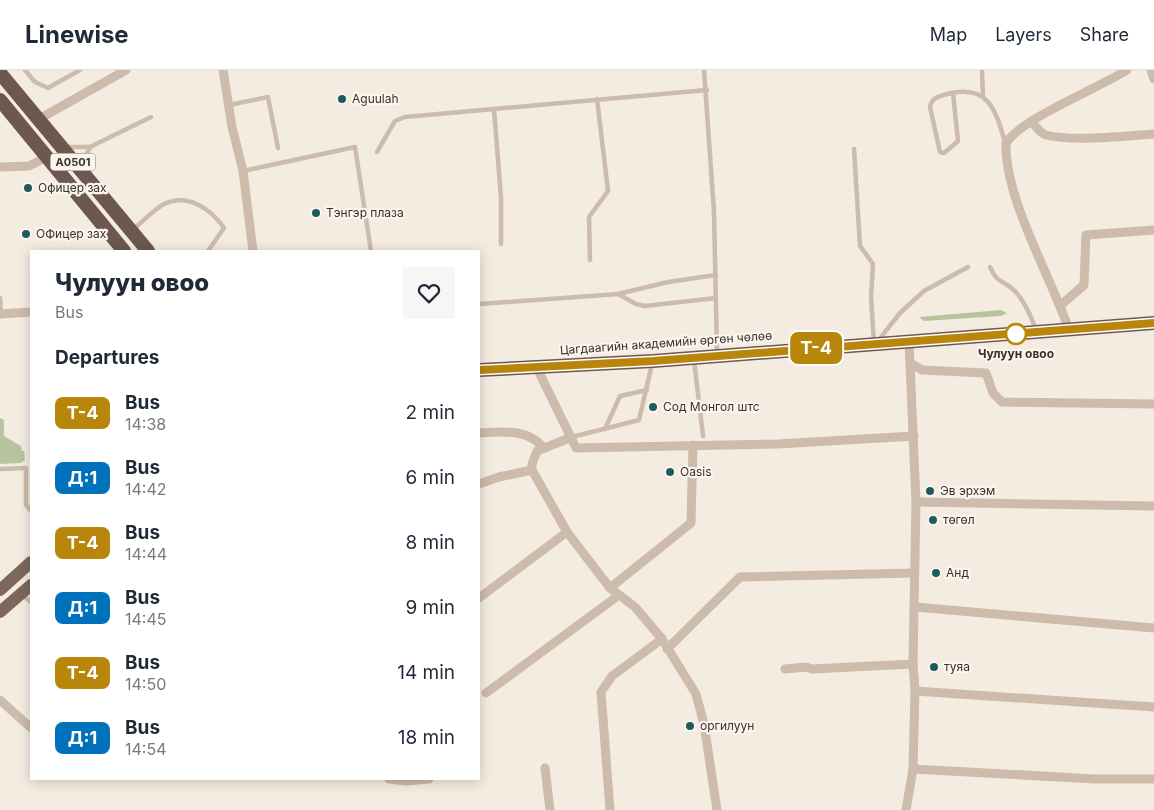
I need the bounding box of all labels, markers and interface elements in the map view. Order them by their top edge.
text: Linewise [25,20,129,49]
text: Map [930,24,967,45]
text: Layers [995,24,1052,45]
text: Share [1080,24,1129,45]
place label: Aguulah [352,91,399,106]
marker: Aguulah [336,93,348,105]
road number: A0501 [50,154,96,170]
place label: Офицер зах [38,180,107,195]
marker: Офицер зах [22,182,34,194]
place label: Тэнгэр плаза [326,205,404,220]
marker: Тэнгэр плаза [310,207,322,219]
place label: ОФицер зах [36,226,107,241]
marker: ОФицер зах [20,228,32,240]
button: heart [403,267,455,319]
text: Чулуун овоо [55,268,209,297]
text: Bus [55,302,83,322]
marker: Чулуун овоо [1005,323,1027,345]
street label: Цагдаагийн академийн өргөн чөлөө [559,328,773,357]
line badge: Т-4 [787,332,845,364]
text: Т-4 [800,337,832,358]
text: Departures [55,346,159,369]
place label: Чулуун овоо [978,346,1054,361]
text: Bus [125,391,160,414]
place label: Сод Монгол штс [663,399,760,414]
text: 2 min [406,401,455,424]
marker: Сод Монгол штс [647,401,659,413]
text: Т-4 [67,402,98,423]
text: 14:38 [125,414,166,434]
text: Bus [125,456,160,479]
place label: Oasis [680,464,712,479]
text: 6 min [405,466,455,489]
marker: Oasis [664,466,676,478]
text: Д:1 [68,467,97,488]
text: 14:42 [125,479,167,499]
place label: Эв эрхэм [940,483,995,498]
marker: Эв эрхэм [924,485,936,497]
place label: төгөл [943,512,975,527]
marker: төгөл [927,514,939,526]
text: Bus [125,521,160,544]
text: 8 min [405,531,455,554]
text: Т-4 [67,532,98,553]
text: 14:44 [125,544,167,564]
place label: Анд [946,565,969,580]
marker: Анд [930,567,942,579]
text: Bus [125,586,160,609]
text: 9 min [405,596,455,619]
text: Д:1 [68,597,97,618]
text: 14:45 [125,609,167,629]
text: Bus [125,651,160,674]
place label: туяа [944,659,970,674]
text: 14 min [397,661,455,684]
marker: туяа [928,661,940,673]
text: Т-4 [67,662,98,683]
text: 14:50 [125,674,166,694]
text: Bus [125,716,160,739]
place label: оргилуун [700,718,754,733]
marker: оргилуун [684,720,696,732]
text: 18 min [398,726,455,749]
text: Д:1 [68,727,97,748]
text: 14:54 [125,739,167,759]

